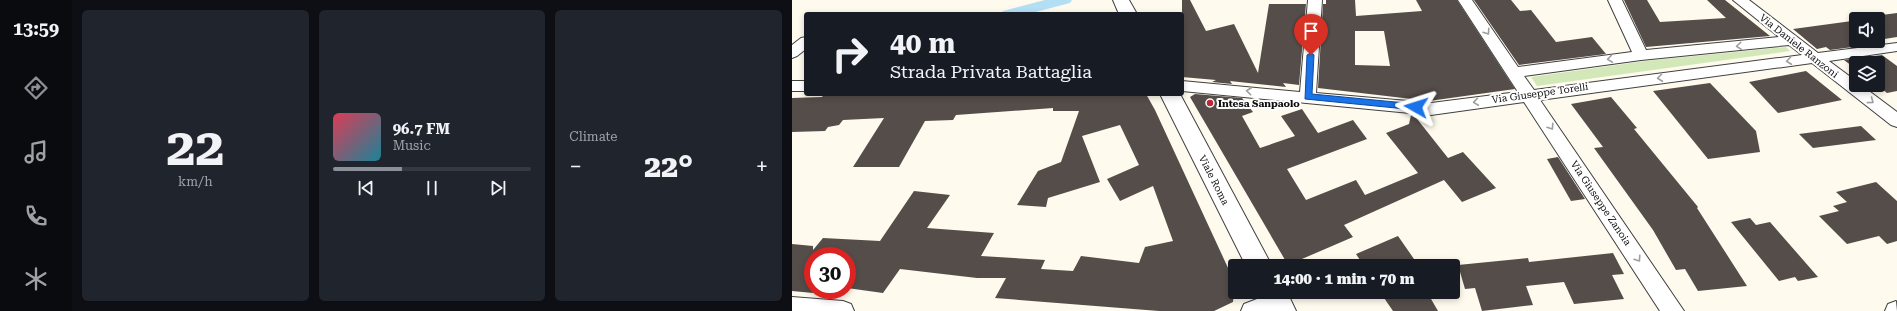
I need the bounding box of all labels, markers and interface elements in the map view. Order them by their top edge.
street label: Via Daniele Ranzoni [1758,12,1840,80]
map controls [1849,12,1885,92]
button: sound [1849,12,1885,48]
pin [1294,14,1328,55]
text: 13:59 [13,18,59,39]
icon: arrive [1300,20,1322,42]
text: 40 m [890,27,955,60]
icon: right [824,28,876,80]
one-way arrow [1482,28,1490,35]
one-way arrow [1736,41,1742,50]
one-way arrow [1607,54,1613,63]
one-way arrow [1786,56,1792,65]
button: layers [1849,56,1885,92]
text: Strada Privata Battaglia [890,61,1092,82]
one-way arrow [1657,73,1663,82]
icon: directions [22,74,50,102]
street label: Via Giuseppe Torelli [1491,81,1589,105]
one-way arrow [1246,86,1252,95]
position arrow [1395,86,1437,128]
one-way arrow [1866,96,1873,103]
one-way arrow [1473,97,1479,106]
marker: Intesa Sanpaolo [1205,98,1215,108]
place label: Intesa Sanpaolo [1218,98,1300,109]
text: 22 [166,117,224,178]
text: 96.7 FM [393,120,450,138]
one-way arrow [1546,123,1554,130]
text: Climate [569,129,617,144]
icon: music [22,138,50,166]
text: Music [393,138,431,153]
text: 22° [644,149,693,184]
street label: Viale Roma [1197,153,1231,207]
text: − [569,154,582,179]
text: + [756,154,768,179]
street label: Via Giuseppe Zanoia [1569,159,1634,248]
text: km/h [178,174,213,189]
icon: previous [355,177,377,199]
icon: pause [421,177,443,199]
icon: next [487,177,509,199]
icon: phone [22,202,50,230]
speed limit sign: 30 [804,247,856,299]
one-way arrow [1634,254,1641,261]
icon: climate [22,265,50,293]
text: 14:00 · 1 min · 70 m [1273,270,1415,288]

